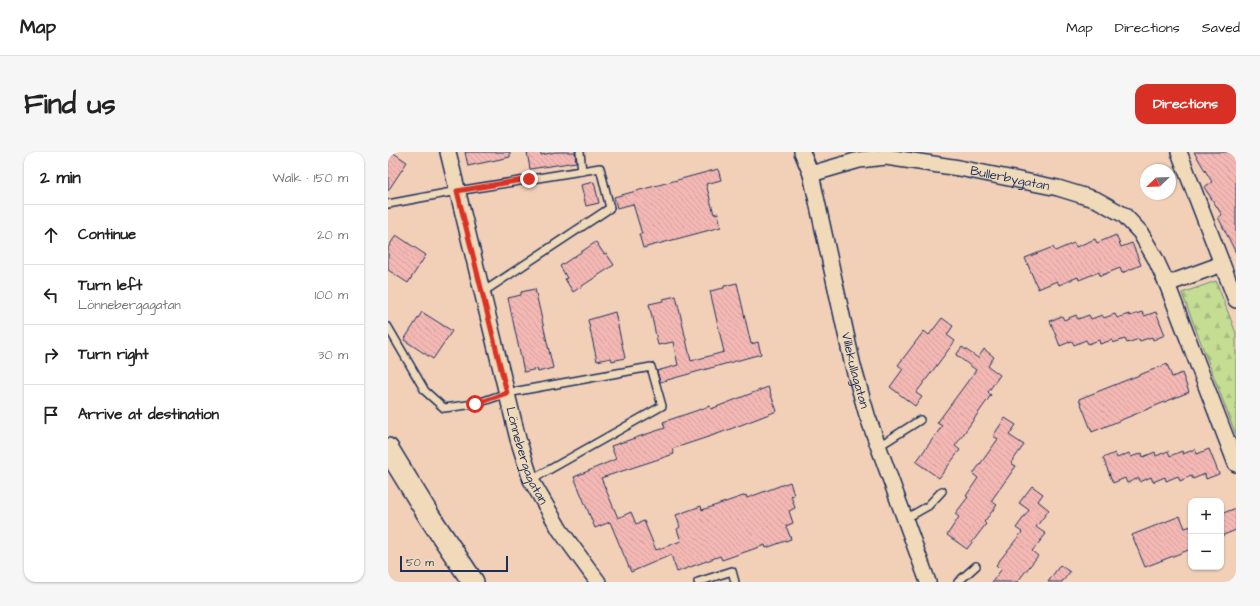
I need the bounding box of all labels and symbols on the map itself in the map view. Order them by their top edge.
street label: Bullerbygatan [969,162,1052,195]
north arrow [1140,164,1176,200]
route end [520,170,538,188]
street label: Villekullagatan [837,330,874,411]
route start [466,395,484,413]
street label: Lönnebergagatan [501,405,553,508]
scale bar [400,554,508,573]

